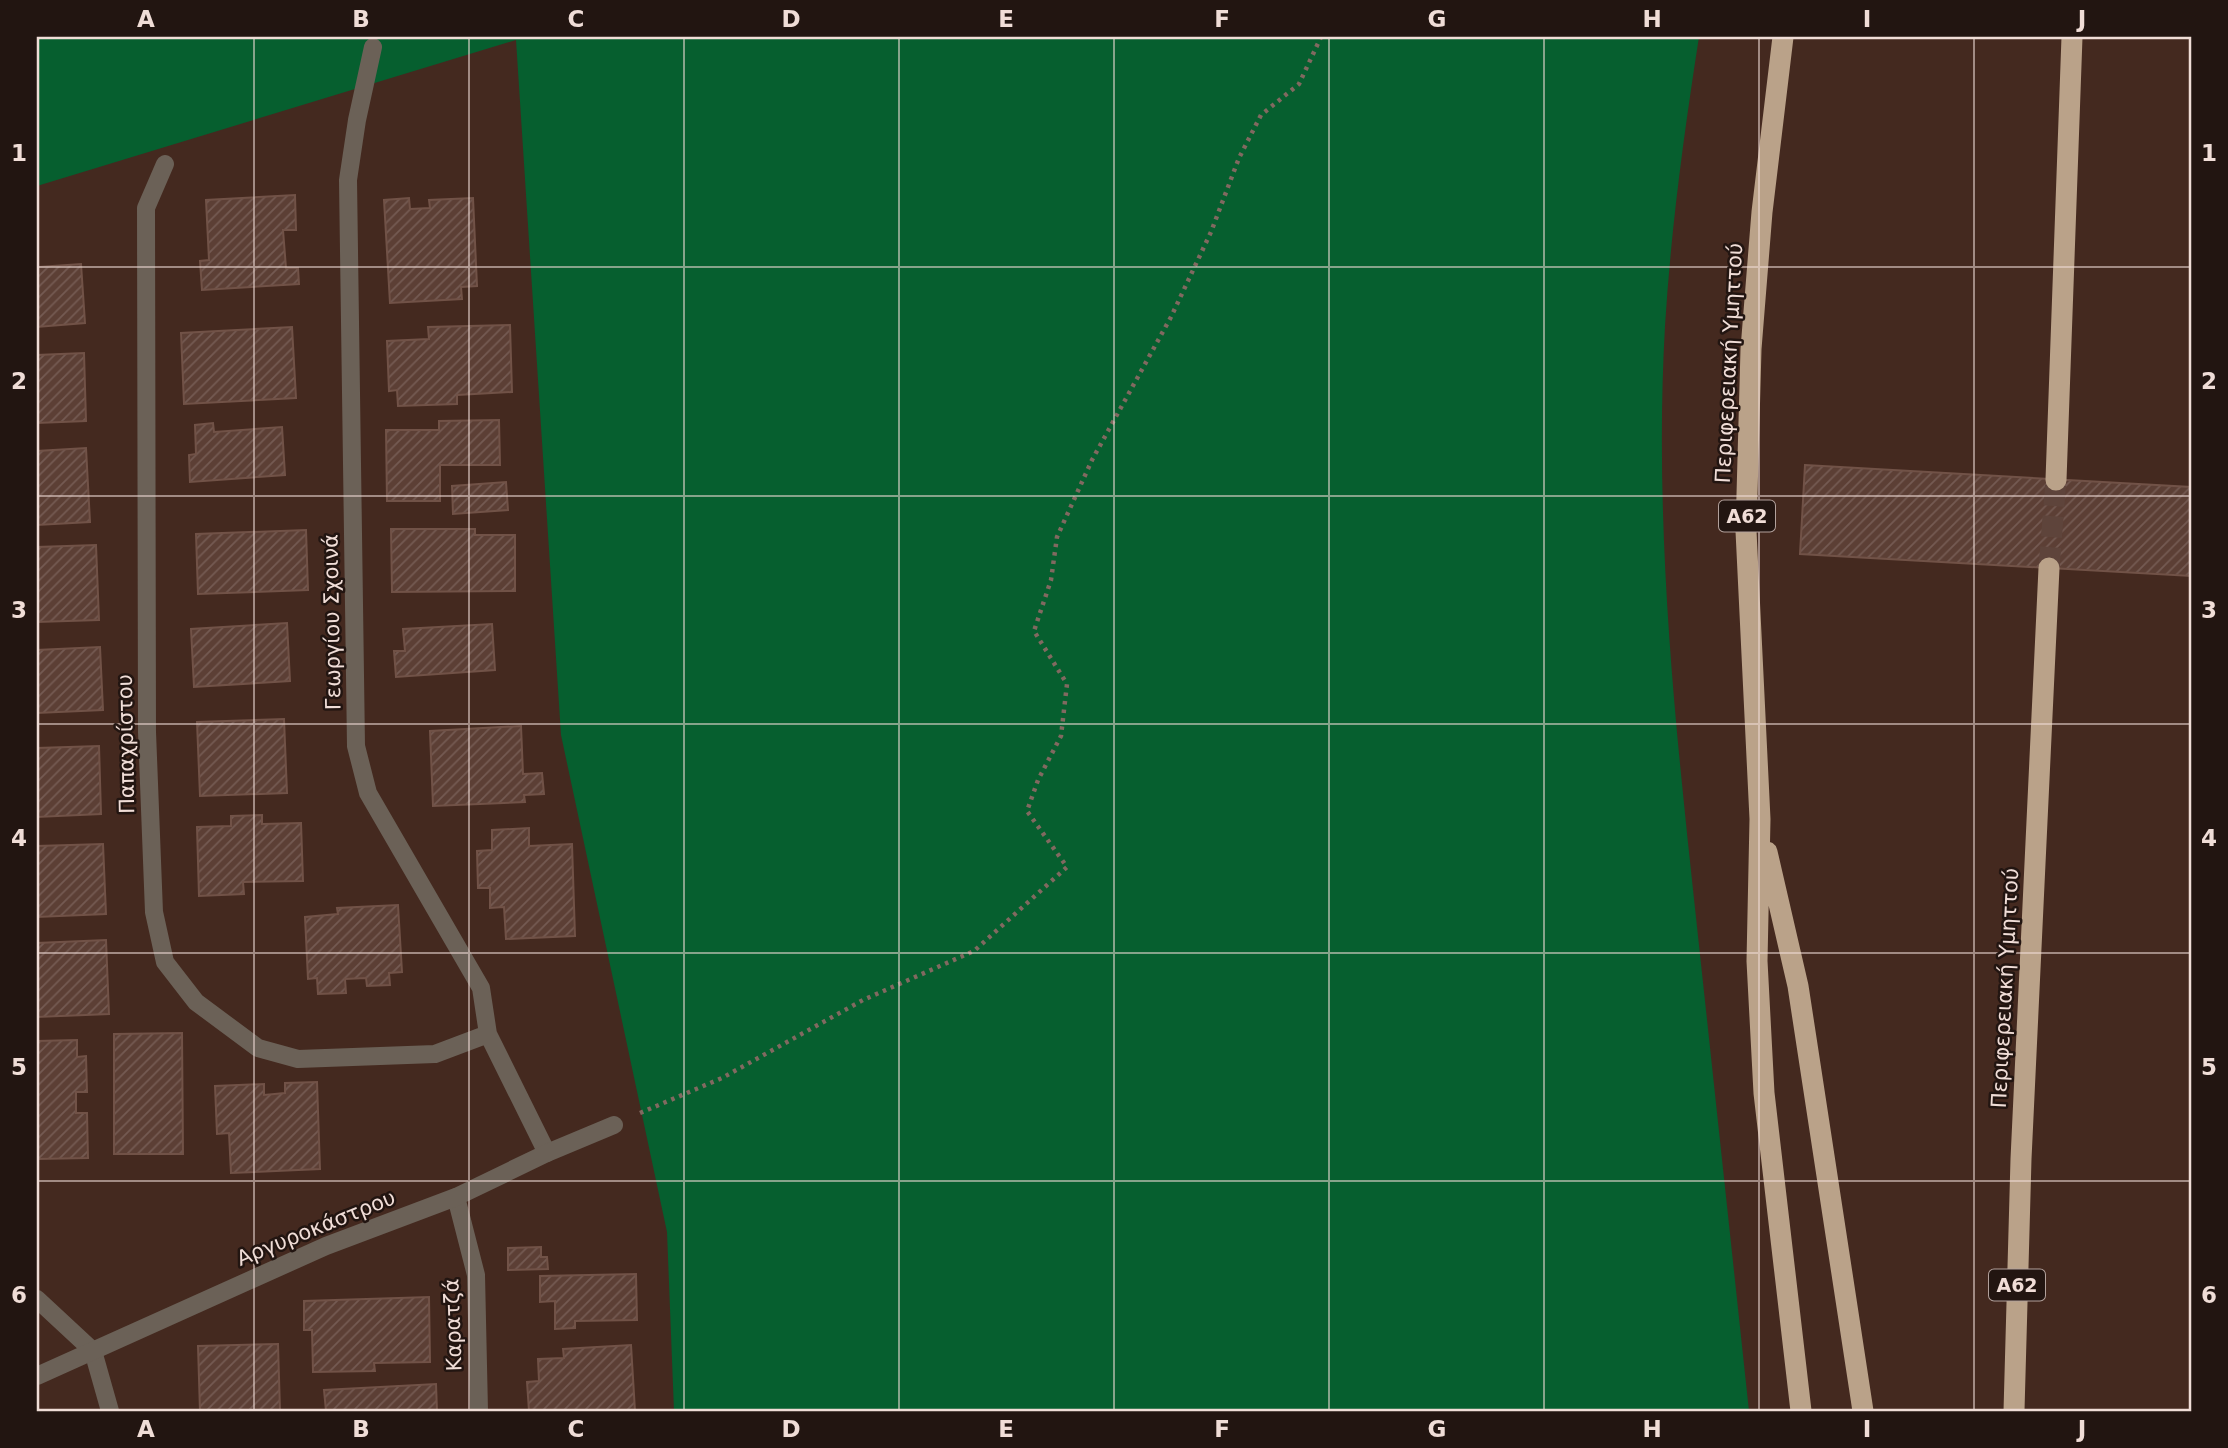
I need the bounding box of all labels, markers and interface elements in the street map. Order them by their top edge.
text: A [137,6,155,32]
text: B [352,6,370,32]
text: C [568,6,584,32]
text: D [781,6,801,32]
text: E [998,6,1014,32]
text: F [1214,6,1230,32]
text: G [1428,6,1446,32]
text: H [1642,6,1662,32]
text: I [1863,6,1871,32]
text: J [2076,6,2086,32]
text: 1 [11,140,27,166]
text: 1 [2201,140,2217,166]
street label: Περιφερειακή Υμηττού [1711,242,1747,484]
text: 2 [11,368,27,394]
text: 2 [2201,368,2217,394]
road number: Α62 [1719,500,1775,531]
street label: Γεωργίου Σχοινά [318,534,346,710]
text: 3 [11,597,27,623]
text: 3 [2201,597,2217,623]
street label: Παπαχρίστου [113,674,139,814]
text: 4 [11,825,27,851]
text: 4 [2201,825,2217,851]
street label: Περιφερειακή Υμηττού [1987,867,2023,1109]
text: 5 [11,1054,27,1080]
text: 5 [2201,1054,2217,1080]
street label: Αργυροκάστρου [233,1185,399,1271]
road number: Α62 [1989,1270,2045,1301]
street label: Καρατζά [439,1278,467,1372]
text: 6 [11,1282,27,1308]
text: 6 [2201,1282,2217,1308]
text: A [137,1416,155,1442]
text: B [352,1416,370,1442]
text: C [568,1416,584,1442]
text: D [781,1416,801,1442]
text: E [998,1416,1014,1442]
text: F [1214,1416,1230,1442]
text: G [1428,1416,1446,1442]
text: H [1642,1416,1662,1442]
text: I [1863,1416,1871,1442]
text: J [2076,1416,2086,1442]

